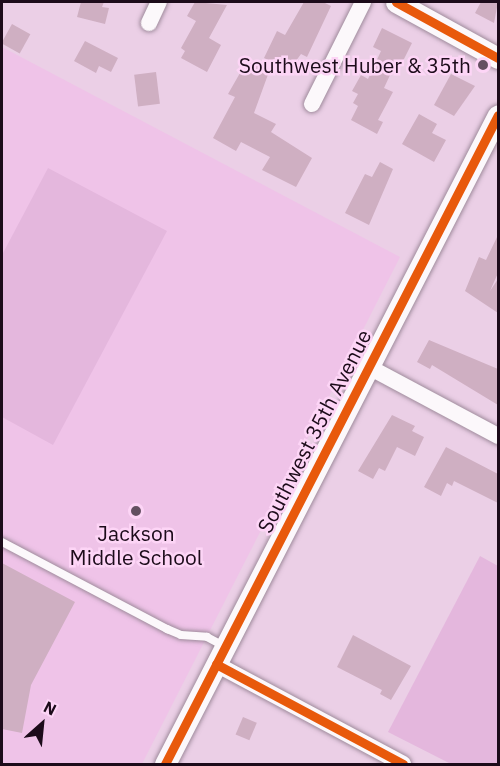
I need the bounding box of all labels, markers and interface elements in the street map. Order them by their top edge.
place label: Southwest Huber & 35th [239,52,471,78]
marker: Southwest Huber & 35th [476,58,490,72]
street label: Southwest 35th Avenue [252,325,376,537]
marker: Jackson Middle School [129,504,143,518]
place label: Jackson Middle School [70,520,202,570]
north arrow [12,694,72,754]
text: N [40,696,60,720]

